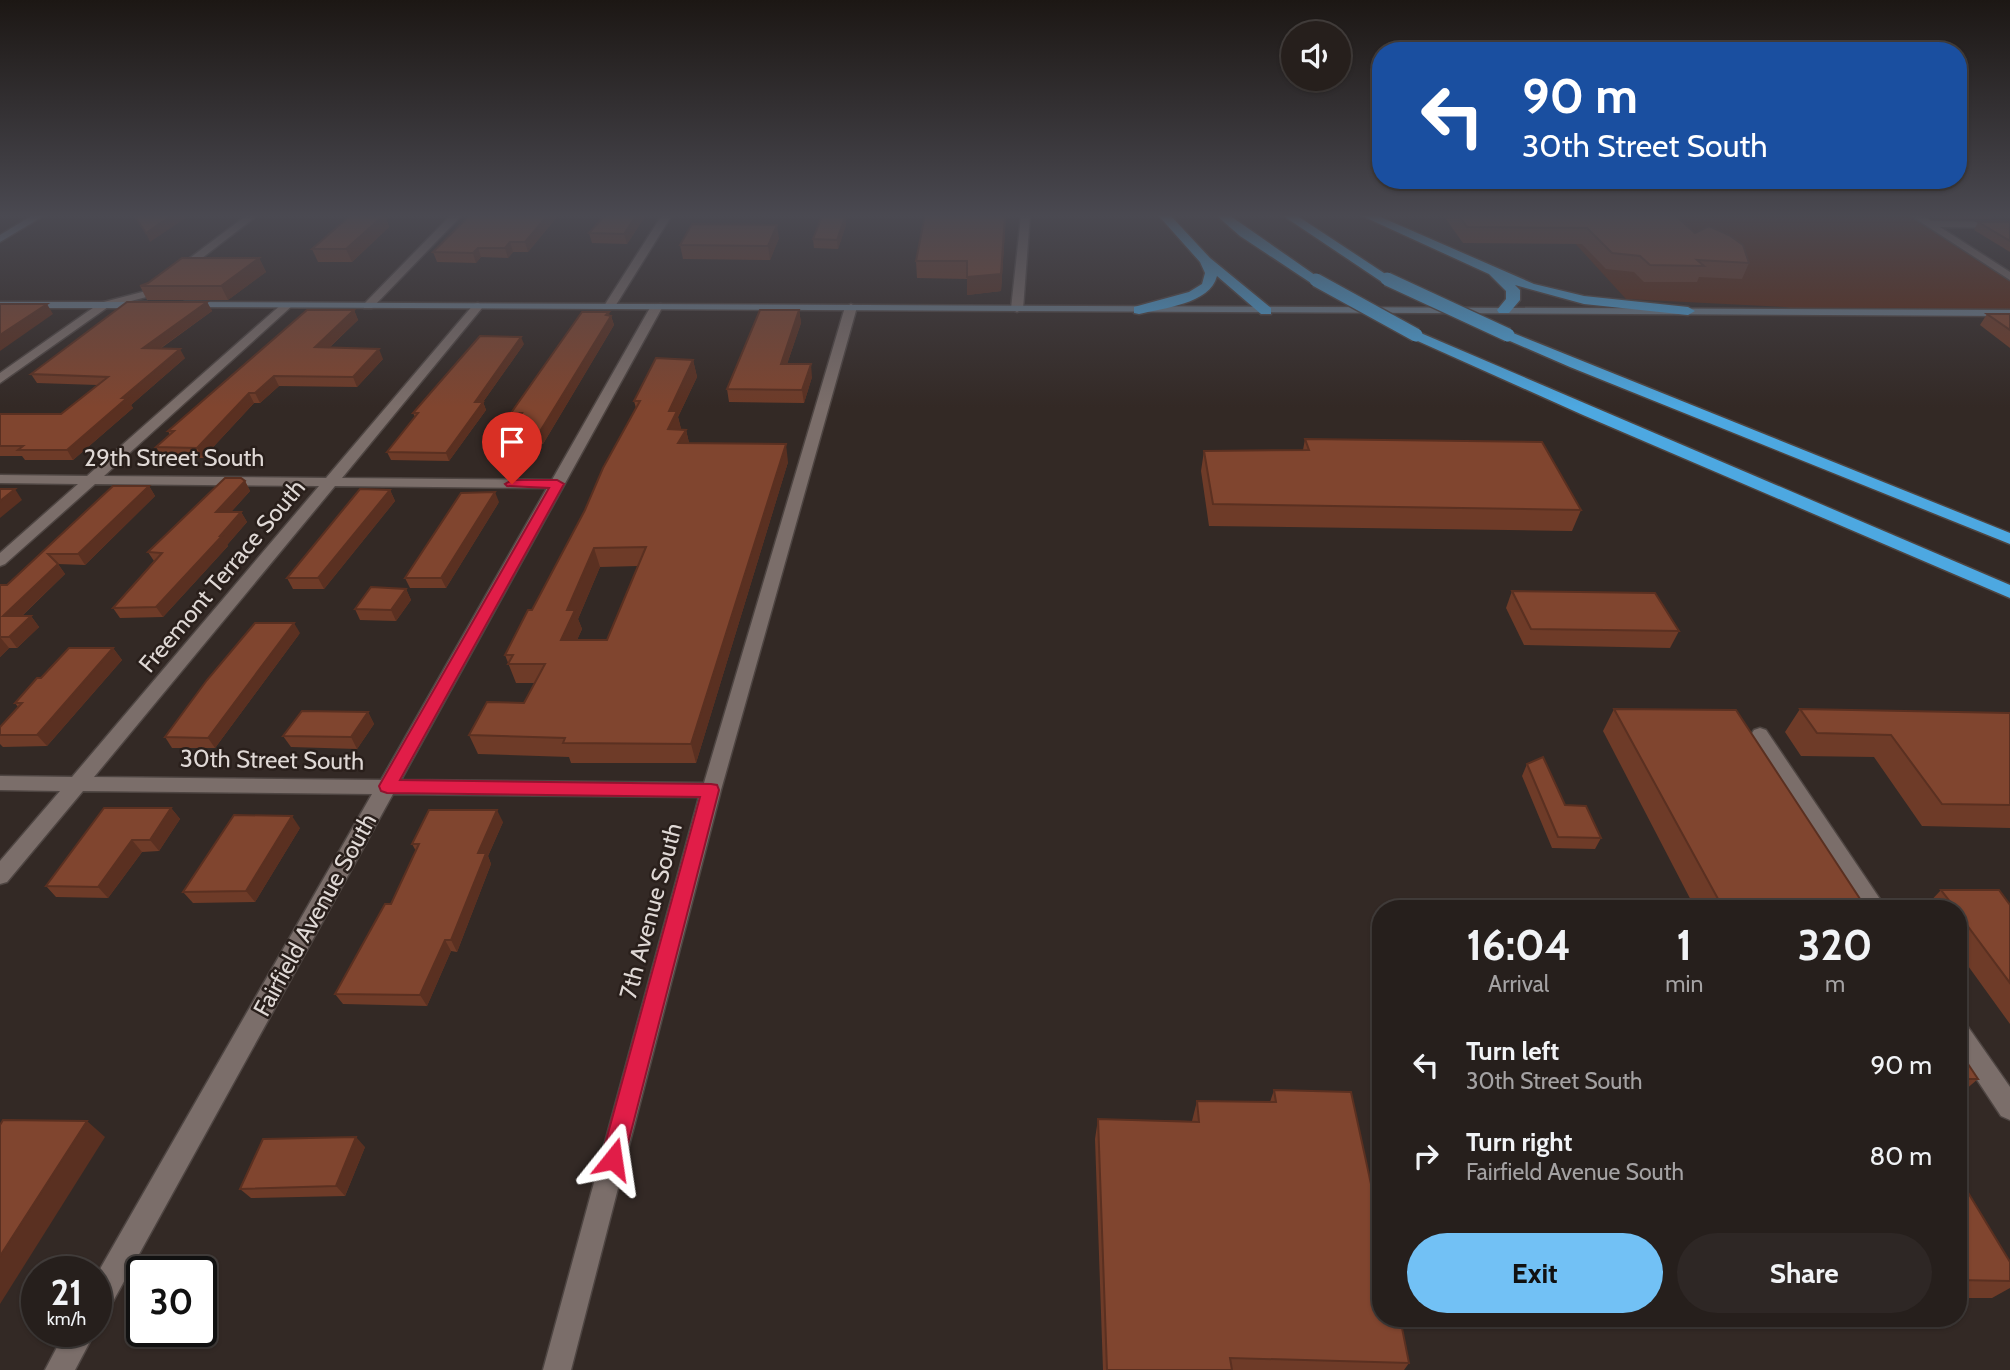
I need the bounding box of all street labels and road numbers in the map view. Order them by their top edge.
street label: 29th Street South [84,443,264,472]
street label: Freemont Terrace South [132,473,311,678]
street label: 30th Street South [180,743,364,776]
street label: Fairfield Avenue South [247,808,382,1021]
street label: 7th Avenue South [613,820,688,1002]

